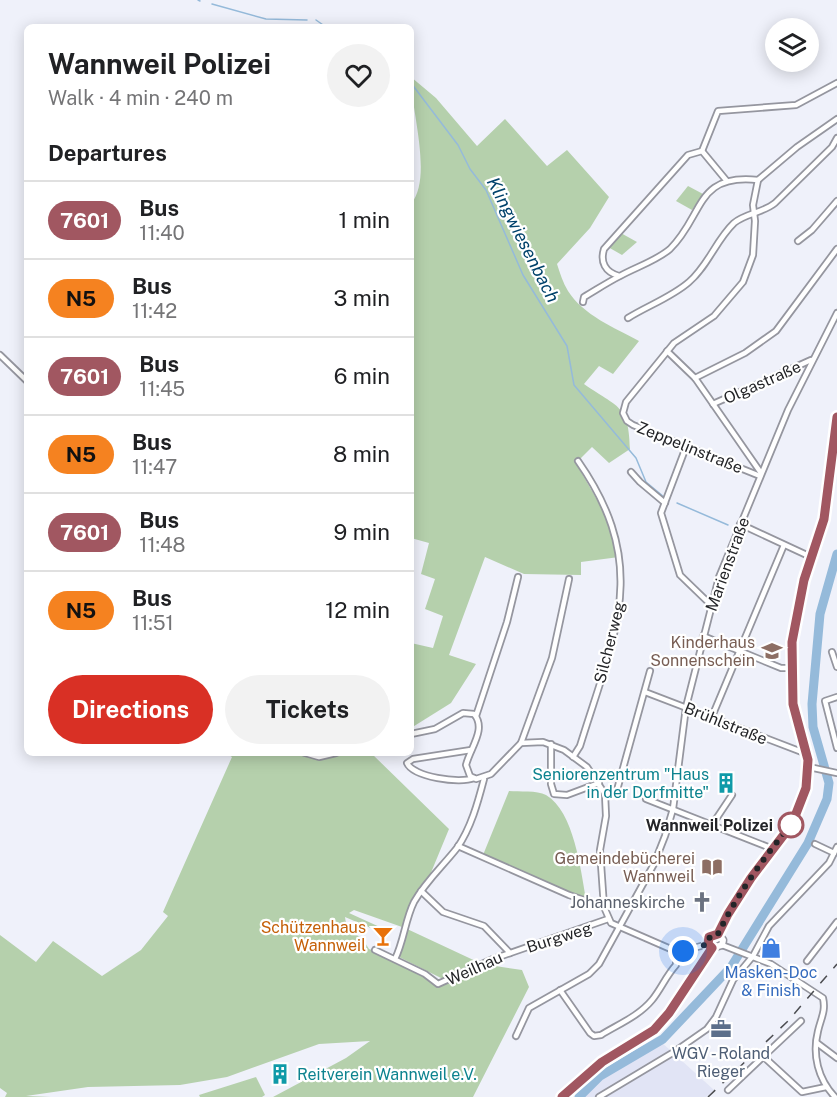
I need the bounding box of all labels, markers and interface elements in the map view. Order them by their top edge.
map controls [765,18,819,72]
button: layers [765,18,819,72]
button: heart [327,44,390,107]
text: Wannweil Polizei [48,47,271,80]
text: Walk · 4 min · 240 m [48,86,233,110]
text: Departures [48,140,167,166]
water label: Klingwiesenbach [483,174,564,306]
text: Bus [139,195,179,221]
text: 1 min [338,207,390,233]
text: 7601 [60,208,109,233]
text: 11:40 [139,221,185,245]
text: Bus [132,273,172,299]
text: 3 min [333,285,390,311]
text: N5 [66,286,96,311]
text: 11:42 [132,299,177,323]
text: Bus [139,351,179,377]
street label: Olgastraße [721,357,804,408]
text: 6 min [334,363,390,389]
text: 7601 [60,364,109,389]
text: 11:45 [139,377,185,401]
street label: Zeppelinstraße [634,418,746,477]
text: Bus [132,429,172,455]
text: 8 min [333,441,390,467]
text: N5 [66,442,96,467]
text: 11:47 [132,455,177,479]
text: Bus [139,507,179,533]
street label: Marienstraße [702,514,753,614]
text: 9 min [334,519,390,545]
text: 7601 [60,520,109,545]
text: 11:48 [139,533,185,557]
text: Bus [132,585,172,611]
text: 12 min [325,597,390,623]
text: N5 [66,598,96,623]
street label: Silcherweg [590,599,629,685]
text: 11:51 [132,611,174,635]
place label: Kinderhaus Sonnenschein [650,633,755,670]
school or university icon: Kinderhaus Sonnenschein [760,639,784,663]
button: Directions [48,675,213,744]
button: Tickets [225,675,390,744]
street label: Brühlstraße [682,698,770,749]
place label: Seniorenzentrum "Haus in der Dorfmitte" [532,765,709,802]
building icon: Seniorenzentrum "Haus in der Dorfmitte" [714,771,738,795]
marker: Wannweil Polizei [778,812,804,838]
place label: Wannweil Polizei [646,816,773,835]
place label: Gemeindebücherei Wannweil [555,849,695,886]
library icon: Gemeindebücherei Wannweil [700,855,724,879]
church icon: Johanneskirche [690,890,714,914]
place label: Johanneskirche [570,893,685,912]
place label: Schützenhaus Wannweil [261,918,366,955]
street label: Burgweg [524,918,594,957]
bar icon: Schützenhaus Wannweil [371,924,395,948]
your location [668,936,698,966]
shop icon: Masken-Doc & Finish [759,936,783,960]
street label: Weilhau [443,948,505,989]
place label: Masken-Doc & Finish [725,963,817,1000]
office icon: WGV - Roland Rieger [709,1017,733,1041]
place label: WGV - Roland Rieger [672,1044,770,1081]
building icon: Reitverein Wannweil e.V. [268,1062,292,1086]
place label: Reitverein Wannweil e.V. [297,1065,477,1084]

